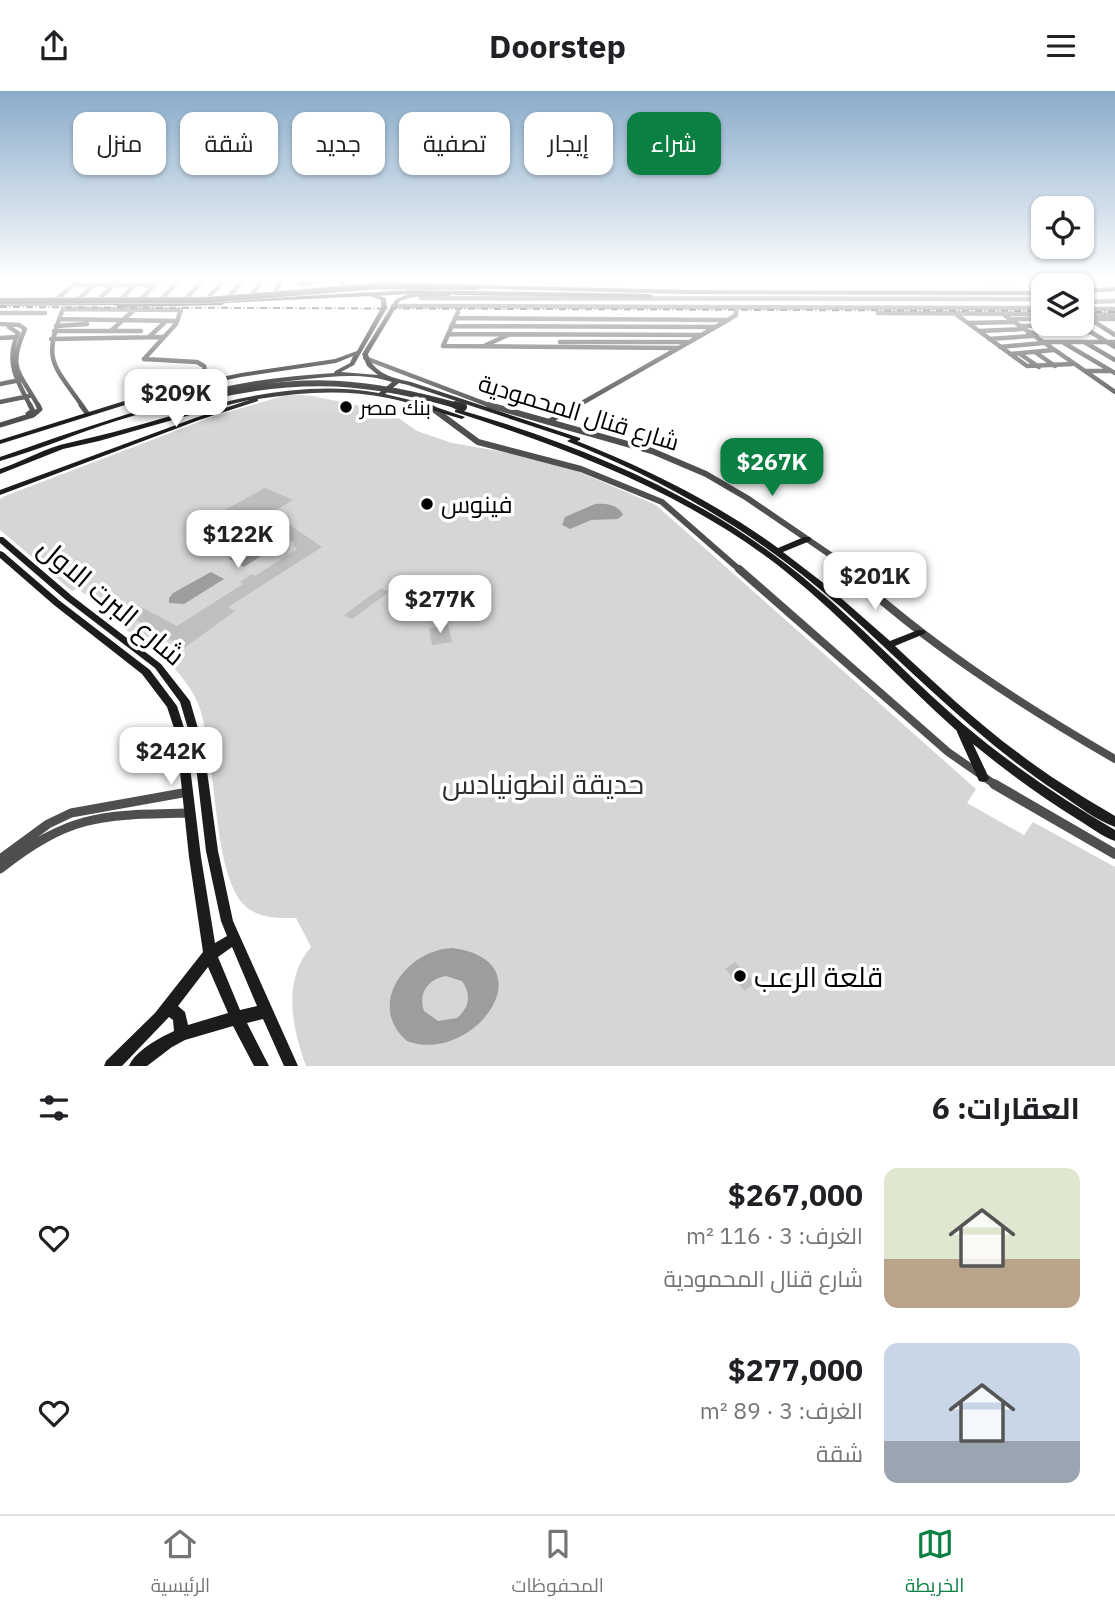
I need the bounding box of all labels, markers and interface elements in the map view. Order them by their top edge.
text: Doorstep [489,25,626,67]
icon: share [35,27,73,65]
icon: menu [1042,27,1080,65]
chip: منزل [73,112,166,175]
chip: شقة [180,112,278,175]
chip: جديد [292,112,385,175]
chip: تصفية [399,112,510,175]
chip: إيجار [524,112,613,175]
chip: شراء [627,112,721,175]
map controls [1031,196,1094,336]
button: locate [1031,196,1094,259]
button: layers [1031,273,1094,336]
street label: شارع قنال المحمودية [474,366,683,459]
pin: $209K [127,369,225,429]
text: $209K [140,377,212,407]
place label: بنك مصر [359,393,431,421]
marker: بنك مصر [338,399,354,415]
pin: $267K [723,439,821,498]
text: $267K [736,446,808,476]
place label: فينوس [441,488,513,520]
marker: فينوس [419,496,435,512]
pin: $122K [189,511,287,570]
text: $122K [202,518,274,548]
street label: شارع البرت الاول [30,529,193,674]
pin: $201K [826,553,924,612]
text: $201K [839,560,911,590]
pin: $277K [391,575,489,635]
text: $277K [404,583,476,613]
pin: $242K [122,727,220,787]
text: $242K [135,735,207,765]
park label: حديقة انطونيادس [442,765,644,802]
place label: قلعة الرعب [754,958,883,995]
marker: قلعة الرعب [732,968,748,984]
text: العقارات: 6 [932,1088,1080,1127]
icon: filters [35,1089,73,1127]
text: $267,000 [728,1175,863,1214]
icon: home [940,1196,1024,1280]
icon: heart [35,1219,73,1257]
text: الغرف: 3 · 116 m² [686,1220,863,1250]
text: شارع قنال المحمودية [663,1263,863,1293]
text: $277,000 [728,1350,863,1389]
icon: home [940,1371,1024,1455]
icon: heart [35,1394,73,1432]
text: الغرف: 3 · 89 m² [700,1395,863,1425]
text: شقة [816,1438,863,1468]
tab: الرئيسية [151,1525,210,1603]
tab: المحفوظات [511,1525,604,1603]
tab: الخريطة [905,1525,964,1603]

